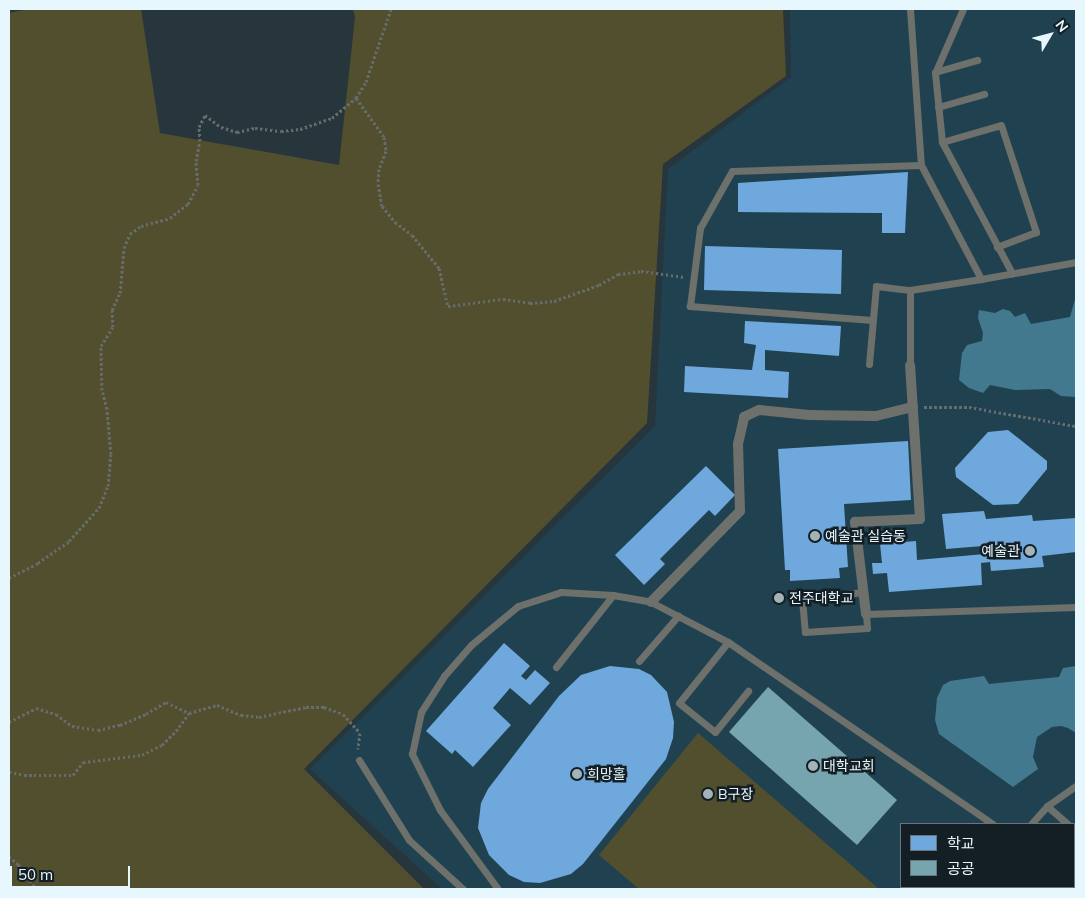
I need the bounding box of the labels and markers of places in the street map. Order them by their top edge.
place label: 예술관 실습동 [825,528,906,544]
marker: 예술관 실습동 [809,530,821,542]
place label: 예술관 [981,543,1020,559]
marker: 예술관 [1024,545,1036,557]
place label: 전주대학교 [789,590,853,606]
marker: 전주대학교 [773,592,785,604]
place label: 대학교회 [823,758,875,774]
marker: 대학교회 [807,760,819,772]
place label: 희망홀 [587,766,626,782]
marker: 희망홀 [571,768,583,780]
place label: B구장 [718,786,753,802]
marker: B구장 [702,788,714,800]

